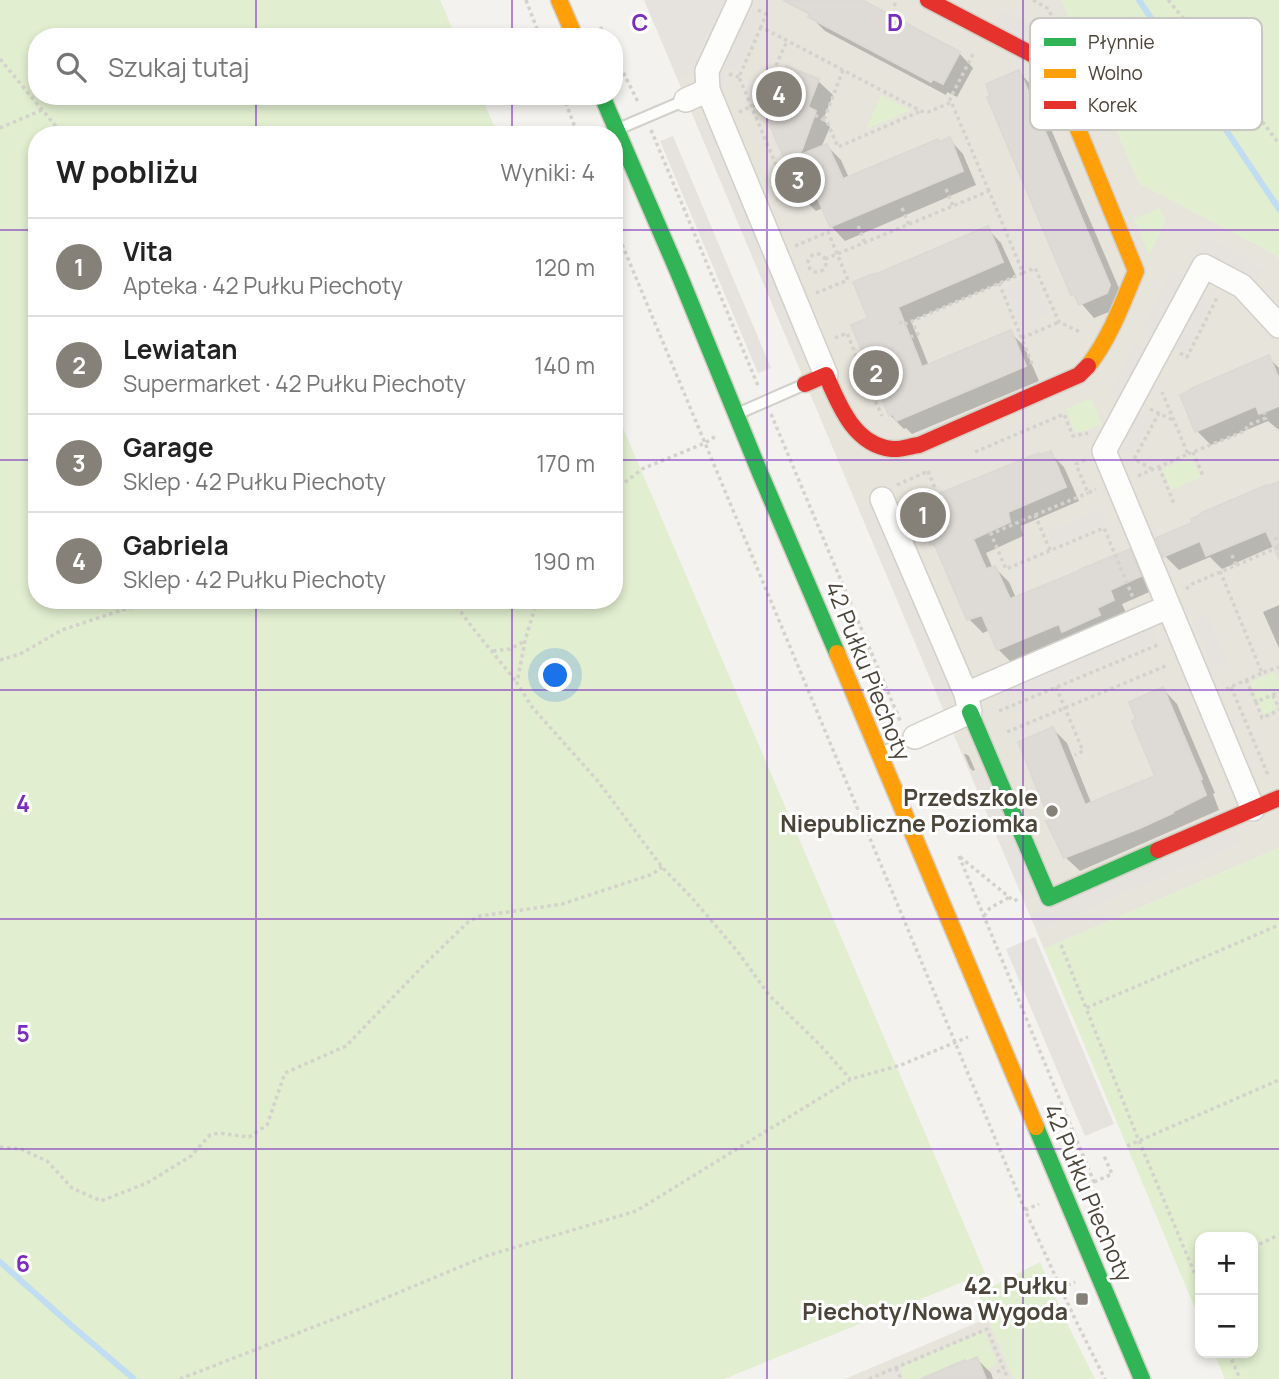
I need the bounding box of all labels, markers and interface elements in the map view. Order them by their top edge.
text: C [632,6,649,38]
text: D [887,6,903,38]
legend [1030,18,1262,130]
search box [28,28,623,105]
text: Płynnie [1088,29,1155,55]
icon: search [52,48,90,86]
text: Szukaj tutaj [108,49,250,85]
text: Wolno [1088,60,1143,86]
pin: 4 [756,68,802,120]
text: Korek [1088,92,1138,118]
text: W pobliżu [56,151,198,192]
pin: 3 [775,154,821,206]
text: Wyniki: 4 [501,156,595,188]
text: Vita [123,233,173,269]
text: 1 [74,251,84,283]
text: 120 m [535,251,595,283]
text: Apteka · 42 Pułku Piechoty [123,269,403,301]
text: Lewiatan [123,331,238,367]
pin: 2 [853,347,899,399]
text: 2 [72,349,86,381]
text: 140 m [534,349,595,381]
text: Supermarket · 42 Pułku Piechoty [123,367,466,399]
text: Garage [123,429,214,465]
text: 3 [72,447,86,479]
text: 170 m [536,447,595,479]
text: Sklep · 42 Pułku Piechoty [123,465,386,497]
pin: 1 [900,489,946,541]
text: Gabriela [123,527,229,563]
text: 4 [72,545,86,577]
text: 190 m [534,545,595,577]
text: Sklep · 42 Pułku Piechoty [123,563,386,595]
street label: 42 Pułku Piechoty [818,576,920,765]
your location [538,658,572,692]
place label: Przedszkole Niepubliczne Poziomka [780,781,1038,839]
text: 4 [16,787,30,819]
marker: Przedszkole Niepubliczne Poziomka [1044,803,1060,819]
text: 5 [16,1017,30,1049]
street label: 42 Pułku Piechoty [1037,1099,1141,1287]
map controls [1195,1232,1258,1358]
button: + [1195,1232,1258,1295]
text: 6 [16,1247,30,1279]
place label: 42. Pułku Piechoty/Nowa Wygoda [802,1269,1068,1327]
marker: 42. Pułku Piechoty/Nowa Wygoda [1074,1291,1090,1307]
button: − [1195,1295,1258,1358]

